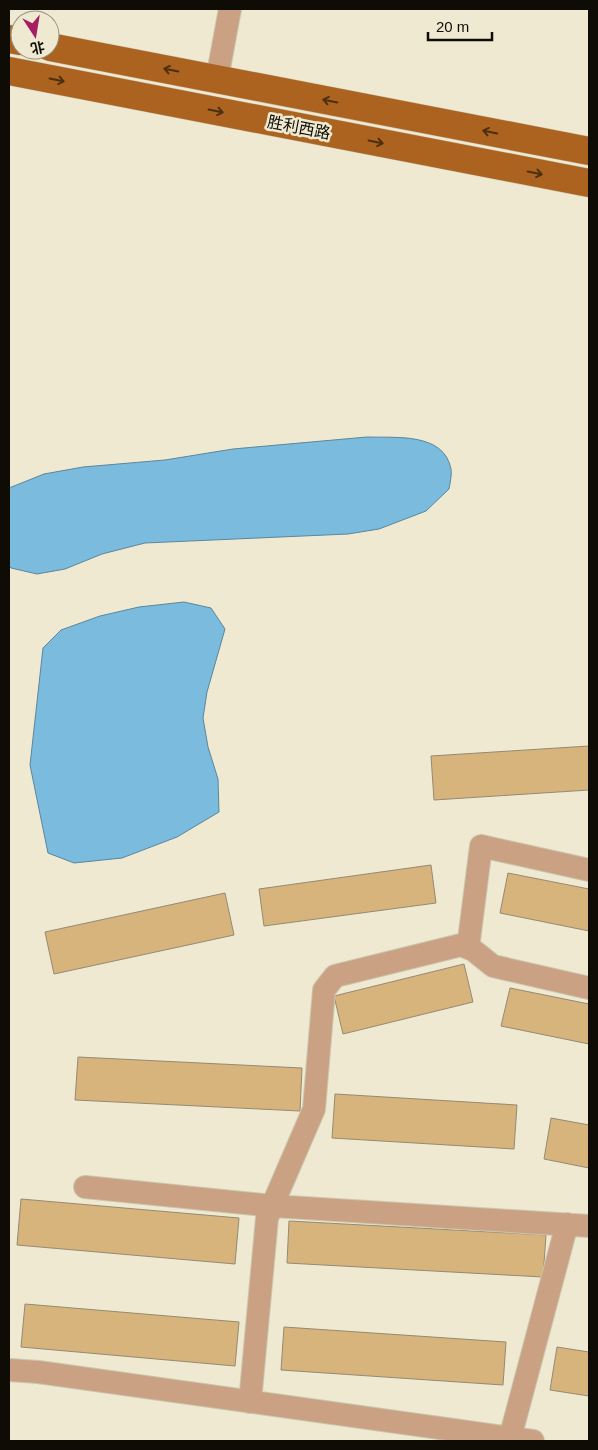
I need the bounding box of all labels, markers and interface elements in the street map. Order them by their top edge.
north arrow [10,10,60,60]
scale bar [428,10,492,42]
text: 20 m [436,18,469,35]
text: 北 [29,38,46,57]
one-way arrow [163,65,179,74]
one-way arrow [48,76,64,85]
one-way arrow [323,95,339,105]
one-way arrow [208,107,224,116]
street label: 胜利西路 [266,113,332,142]
one-way arrow [482,126,498,136]
one-way arrow [367,138,383,147]
one-way arrow [527,168,543,178]

